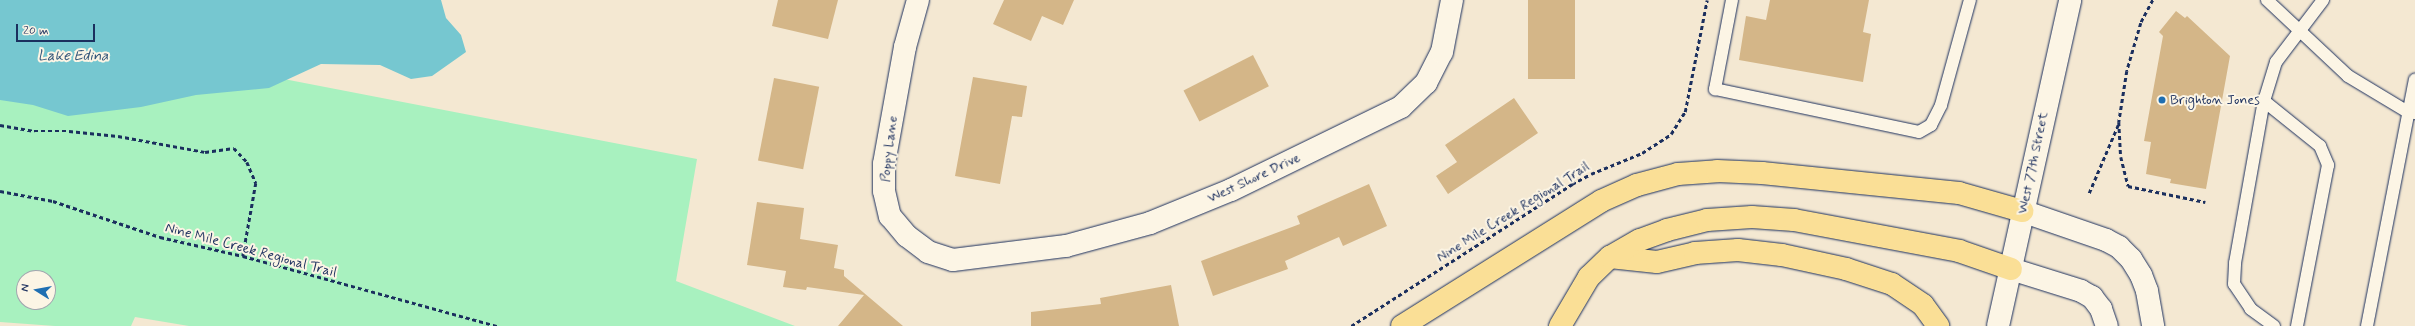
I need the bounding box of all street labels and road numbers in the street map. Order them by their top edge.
street label: West 77th Street [2014,111,2052,215]
street label: Poppy Lane [877,116,901,182]
street label: West Shore Drive [1205,149,1303,207]
street label: Nine Mile Creek Regional Trail [1432,157,1594,267]
street label: Nine Mile Creek Regional Trail [162,219,340,281]

